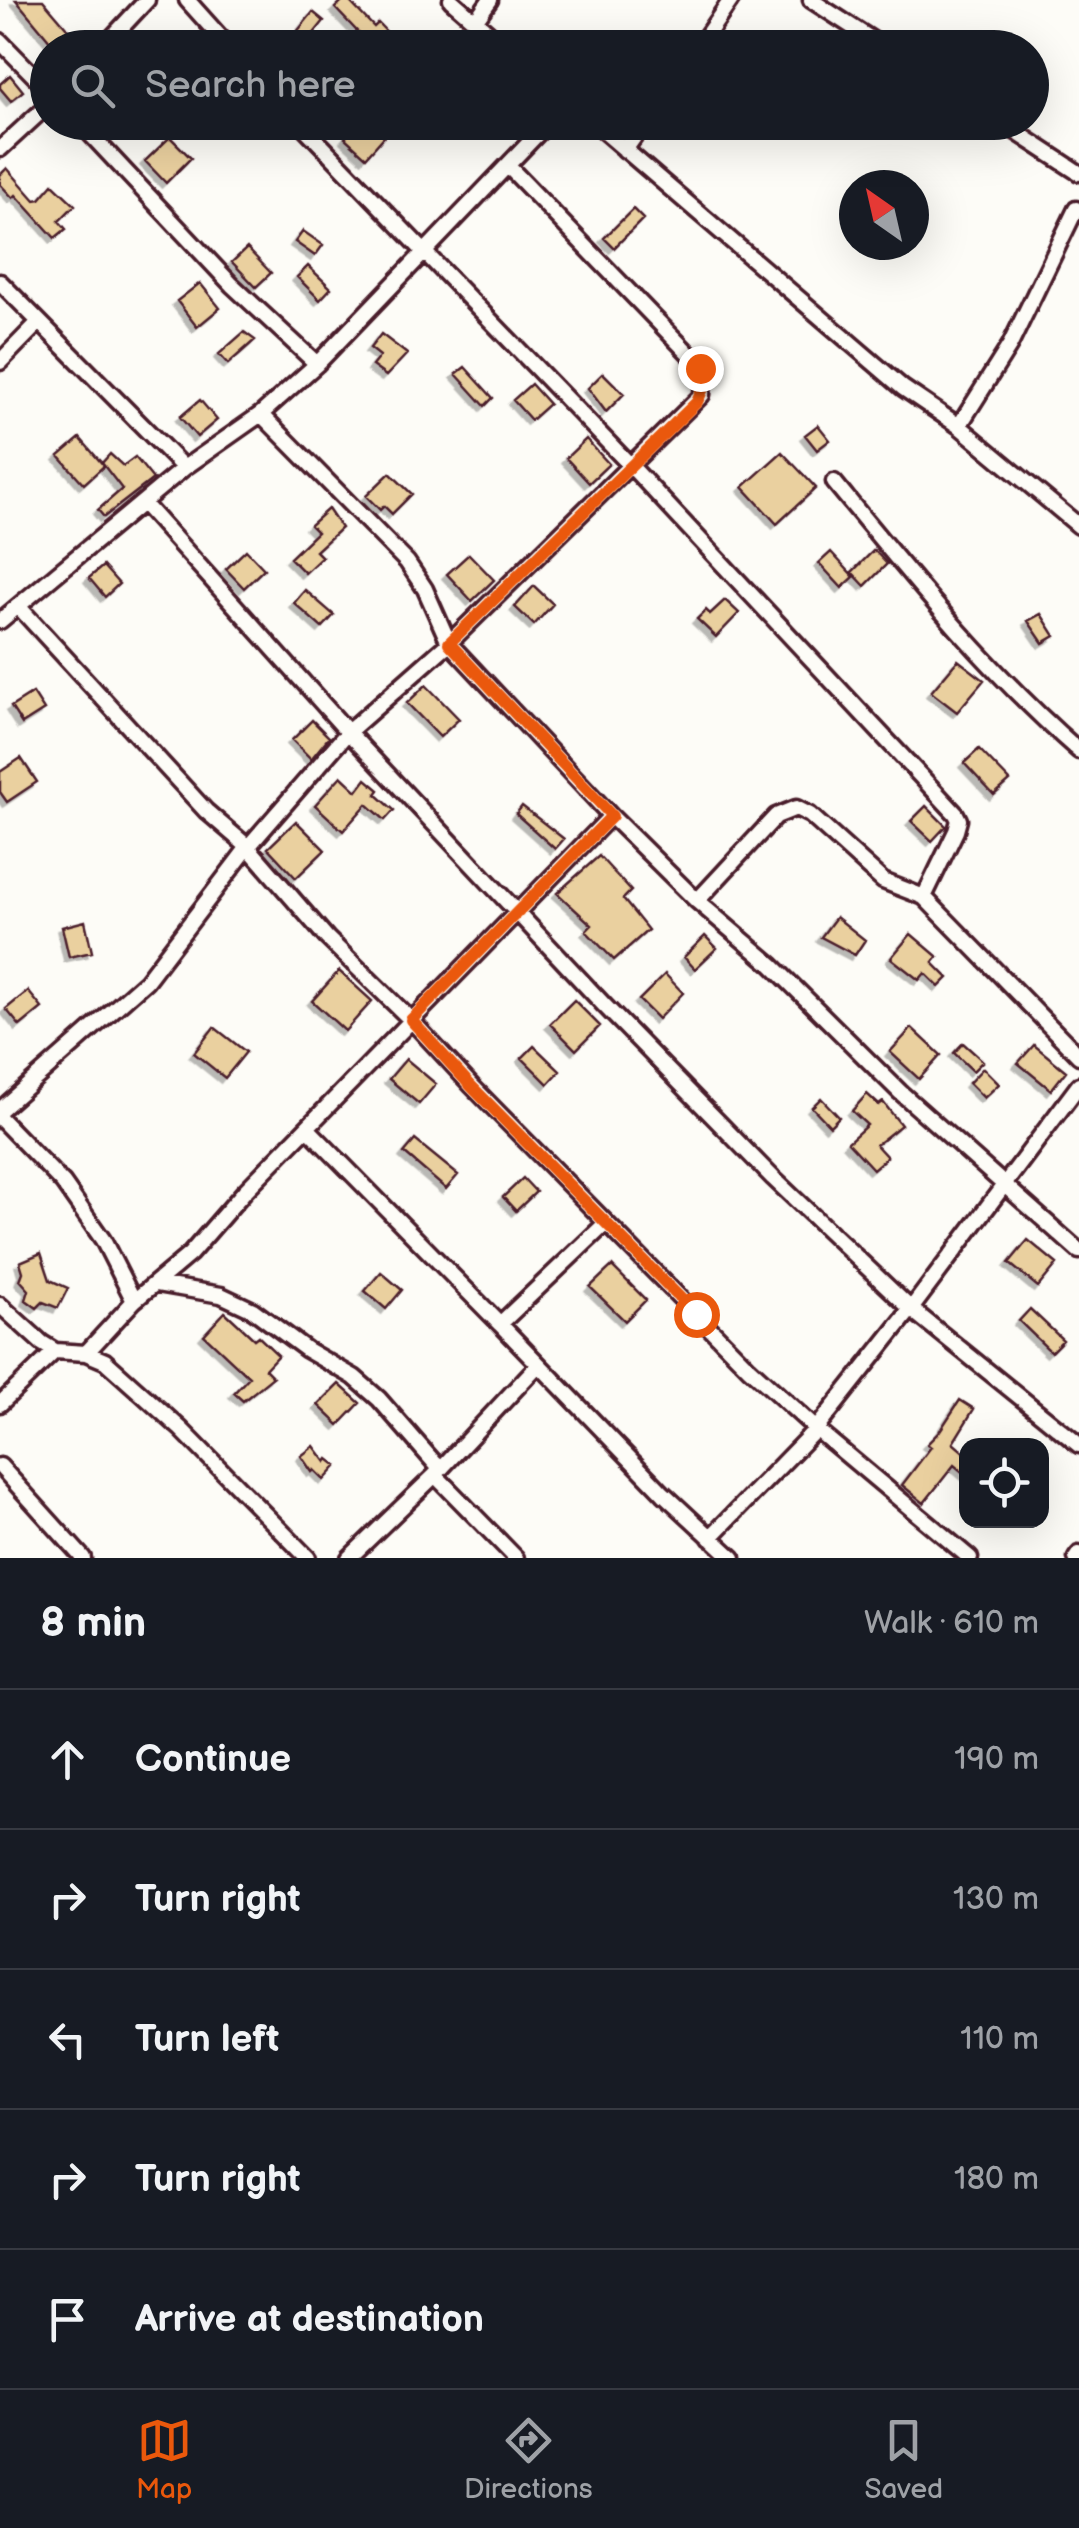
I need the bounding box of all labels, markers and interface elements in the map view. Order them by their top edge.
search box [30,30,1049,140]
icon: search [65,58,120,113]
text: Search here [145,63,356,108]
north arrow [839,170,929,260]
route end [678,346,724,392]
route start [674,1292,720,1338]
map controls [959,1438,1049,1528]
button: locate [959,1438,1049,1528]
text: 8 min [40,1598,146,1649]
text: Walk · 610 m [864,1604,1039,1643]
icon: ahead [40,1732,95,1787]
text: Continue [135,1737,291,1782]
text: 190 m [954,1740,1039,1779]
icon: right [40,1872,95,1927]
text: Turn right [135,1877,300,1922]
text: 130 m [953,1880,1039,1919]
icon: left [40,2012,95,2067]
text: Turn left [135,2017,279,2062]
text: 110 m [960,2020,1039,2059]
icon: right [40,2152,95,2207]
text: Turn right [135,2157,300,2202]
text: 180 m [954,2160,1039,2199]
icon: arrive [40,2292,95,2347]
text: Arrive at destination [135,2297,484,2342]
tab: Map [136,2413,192,2506]
tab: Directions [464,2413,593,2506]
tab: Saved [865,2413,943,2506]

